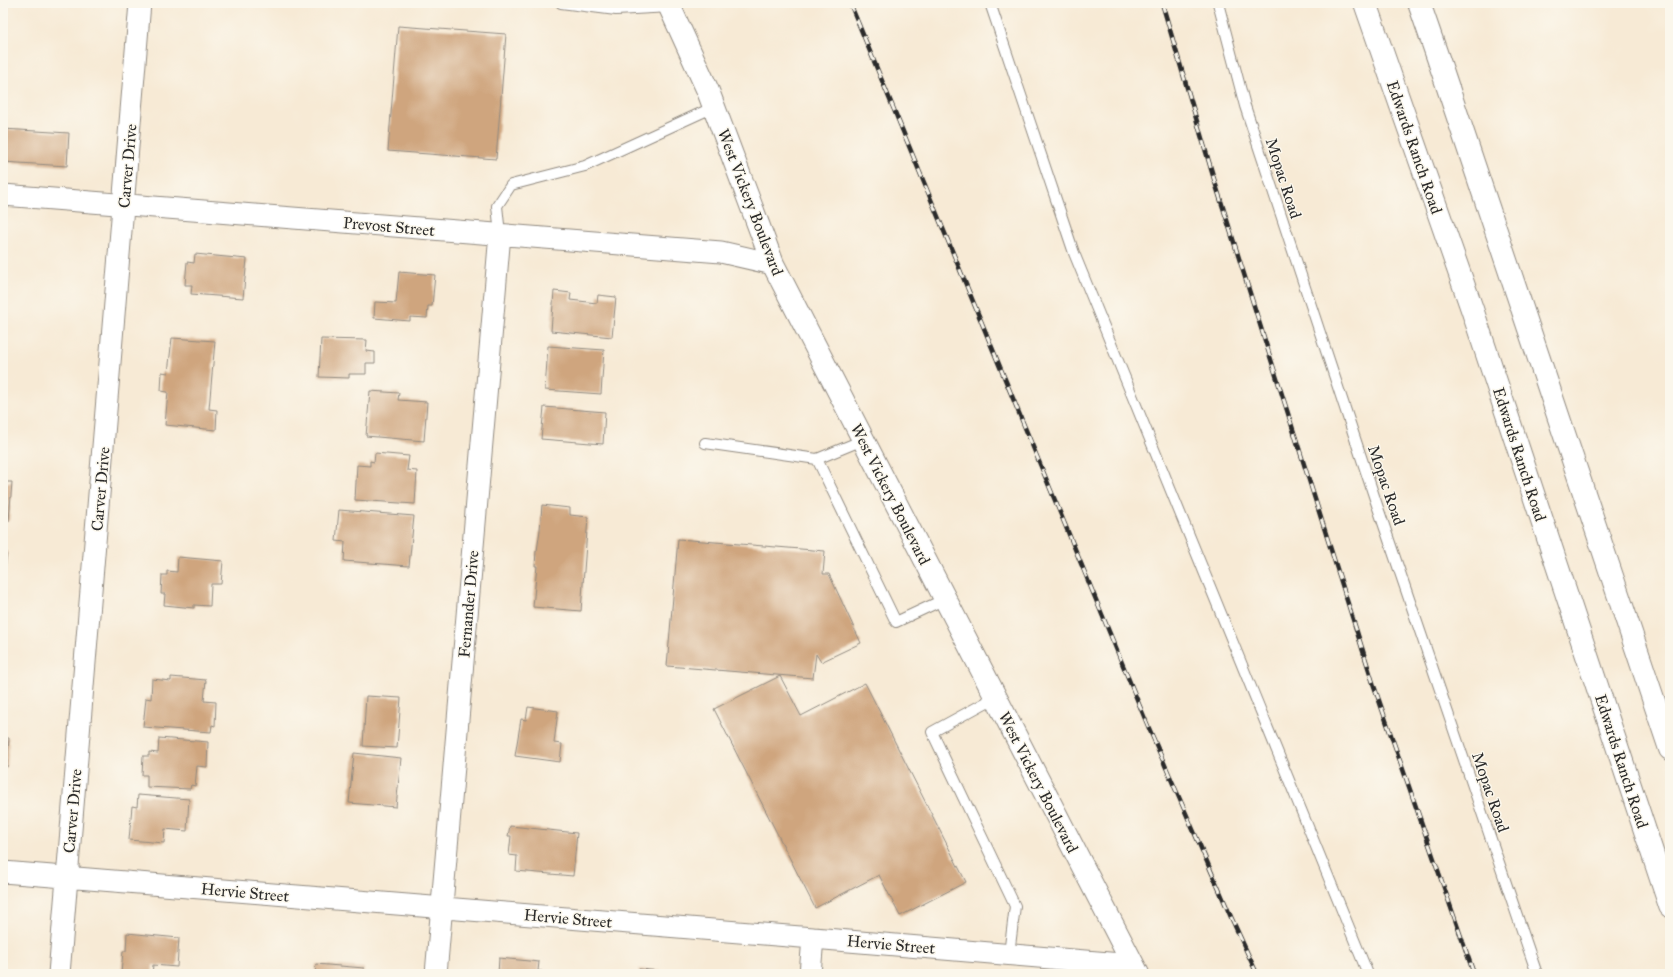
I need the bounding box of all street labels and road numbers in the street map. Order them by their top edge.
street label: Edwards Ranch Road [1383,78,1446,216]
street label: Carver Drive [114,123,141,209]
street label: West Vickery Boulevard [714,126,787,278]
street label: Mopac Road [1262,135,1305,221]
street label: Prevost Street [342,213,436,240]
street label: Edwards Ranch Road [1489,385,1550,524]
street label: West Vickery Boulevard [847,421,934,568]
street label: Mopac Road [1364,443,1409,528]
street label: Carver Drive [87,446,114,532]
street label: Fernander Drive [454,549,483,659]
street label: Edwards Ranch Road [1591,692,1652,831]
street label: West Vickery Boulevard [995,709,1082,856]
street label: Mopac Road [1468,750,1513,835]
street label: Carver Drive [59,768,86,854]
street label: Hervie Street [200,879,290,906]
street label: Hervie Street [523,905,613,932]
street label: Hervie Street [846,931,936,958]

